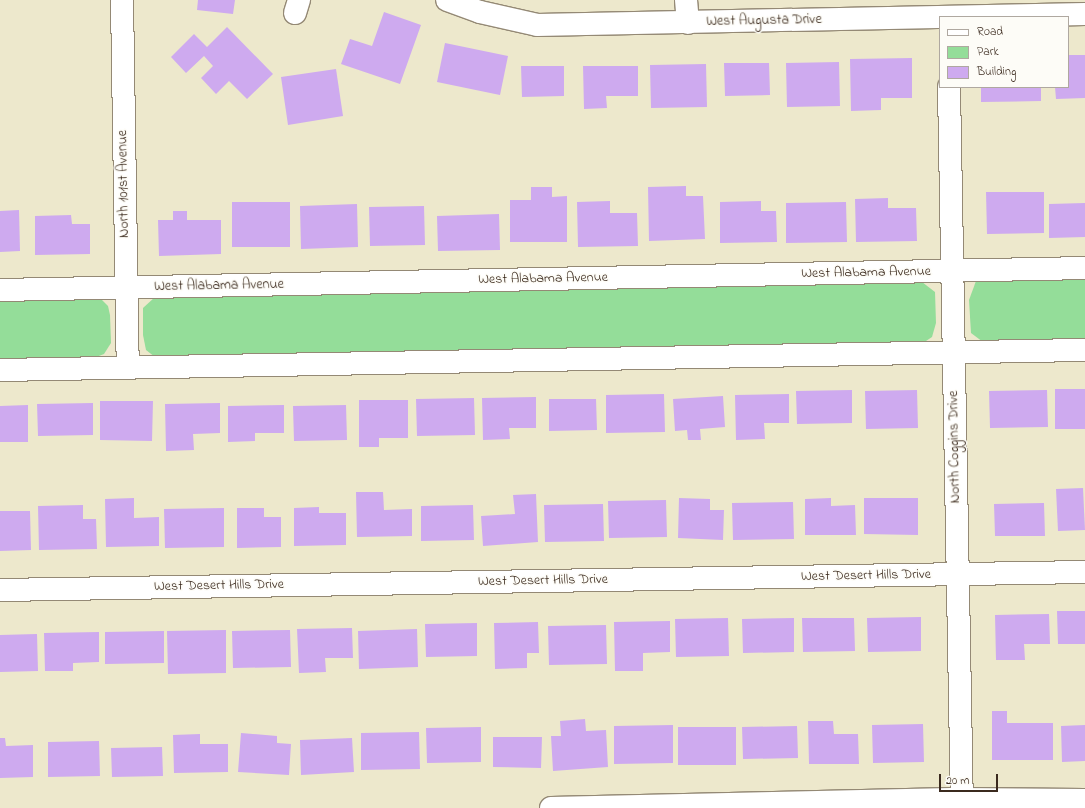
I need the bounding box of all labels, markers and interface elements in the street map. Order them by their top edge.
street label: West Augusta Drive [706,12,822,30]
legend [939,16,1069,88]
text: Road [977,23,1003,41]
text: Park [977,43,999,61]
text: Building [977,63,1016,81]
street label: North 101st Avenue [115,130,133,238]
street label: West Alabama Avenue [801,263,931,283]
street label: West Alabama Avenue [478,269,608,289]
street label: West Alabama Avenue [154,276,284,296]
street label: North Coggins Drive [946,390,964,504]
street label: West Desert Hills Drive [801,566,931,586]
street label: West Desert Hills Drive [478,571,608,591]
street label: West Desert Hills Drive [154,576,284,596]
scale bar [941,766,1000,792]
text: 20 m [946,772,969,790]

